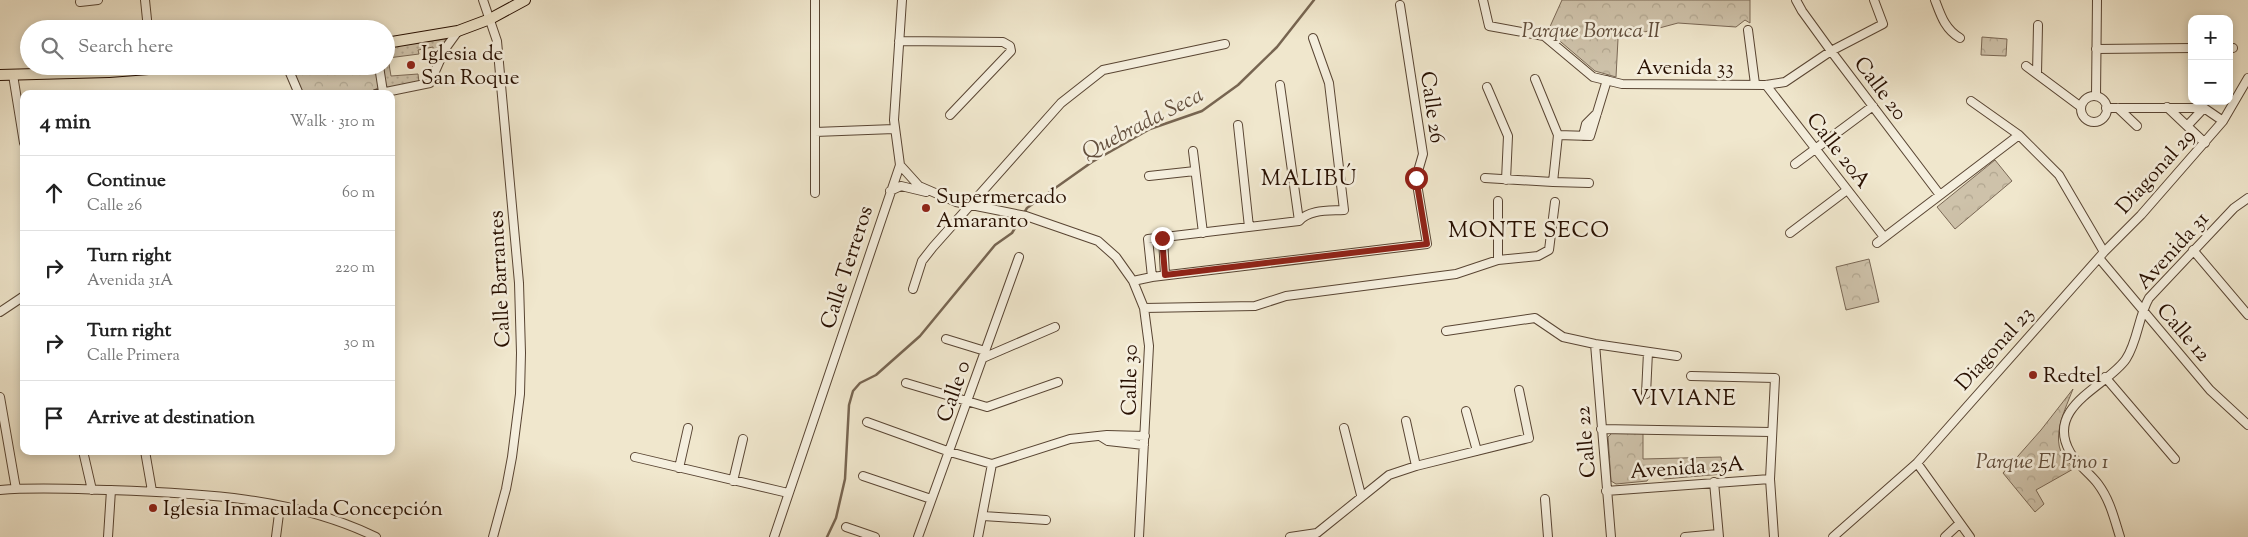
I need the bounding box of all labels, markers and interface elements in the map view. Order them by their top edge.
map controls [2188,15,2233,105]
button: + [2188,15,2233,60]
park label: Parque Boruca II [1522,17,1661,47]
search box [20,20,395,75]
icon: search [38,34,66,62]
text: Search here [78,34,173,61]
place label: Iglesia de San Roque [421,40,519,94]
street label: Calle 20 [1845,51,1913,127]
street label: Avenida 33 [1636,54,1734,84]
marker: Iglesia de San Roque [405,59,417,71]
button: − [2188,60,2233,105]
street label: Calle 26 [1411,69,1451,145]
water label: Quebrada Seca [1077,80,1210,169]
street label: Calle 20A [1798,107,1877,196]
text: 4 min [40,108,91,138]
text: Walk · 310 m [290,111,375,134]
street label: Diagonal 29 [2110,123,2203,222]
district label: MALIBÚ [1261,163,1357,196]
route start [1405,167,1428,190]
text: Continue [87,168,166,195]
icon: ahead [40,179,68,207]
text: 60 m [342,182,375,205]
place label: Supermercado Amaranto [936,183,1067,237]
text: Calle 26 [87,195,142,218]
street label: Calle Terreros [814,202,882,333]
marker: Supermercado Amaranto [920,202,932,214]
street label: Avenida 31 [2130,206,2217,297]
street label: Calle Barrantes [482,209,520,348]
district label: MONTE SECO [1448,216,1610,248]
route end [1151,227,1174,250]
text: Turn right [87,243,171,270]
icon: right [40,254,68,282]
text: 220 m [335,257,375,280]
text: Avenida 31A [87,270,173,293]
street label: Calle 12 [2149,297,2217,369]
street label: Diagonal 23 [1949,301,2042,398]
text: Turn right [87,318,171,345]
icon: right [40,329,68,357]
text: 30 m [344,332,375,355]
street label: Calle 30 [1115,344,1147,416]
text: Calle Primera [87,345,180,368]
street label: Calle 0 [930,357,979,426]
place label: Redtel [2043,362,2102,392]
marker: Redtel [2027,369,2039,381]
district label: VIVIANE [1631,384,1737,416]
icon: arrive [40,404,68,432]
text: Arrive at destination [87,405,255,432]
street label: Calle 22 [1569,405,1605,479]
park label: Parque El Pino 1 [1976,448,2109,478]
street label: Avenida 25A [1629,450,1745,488]
place label: Iglesia Inmaculada Concepción [163,495,443,525]
marker: Iglesia Inmaculada Concepción [147,502,159,514]

